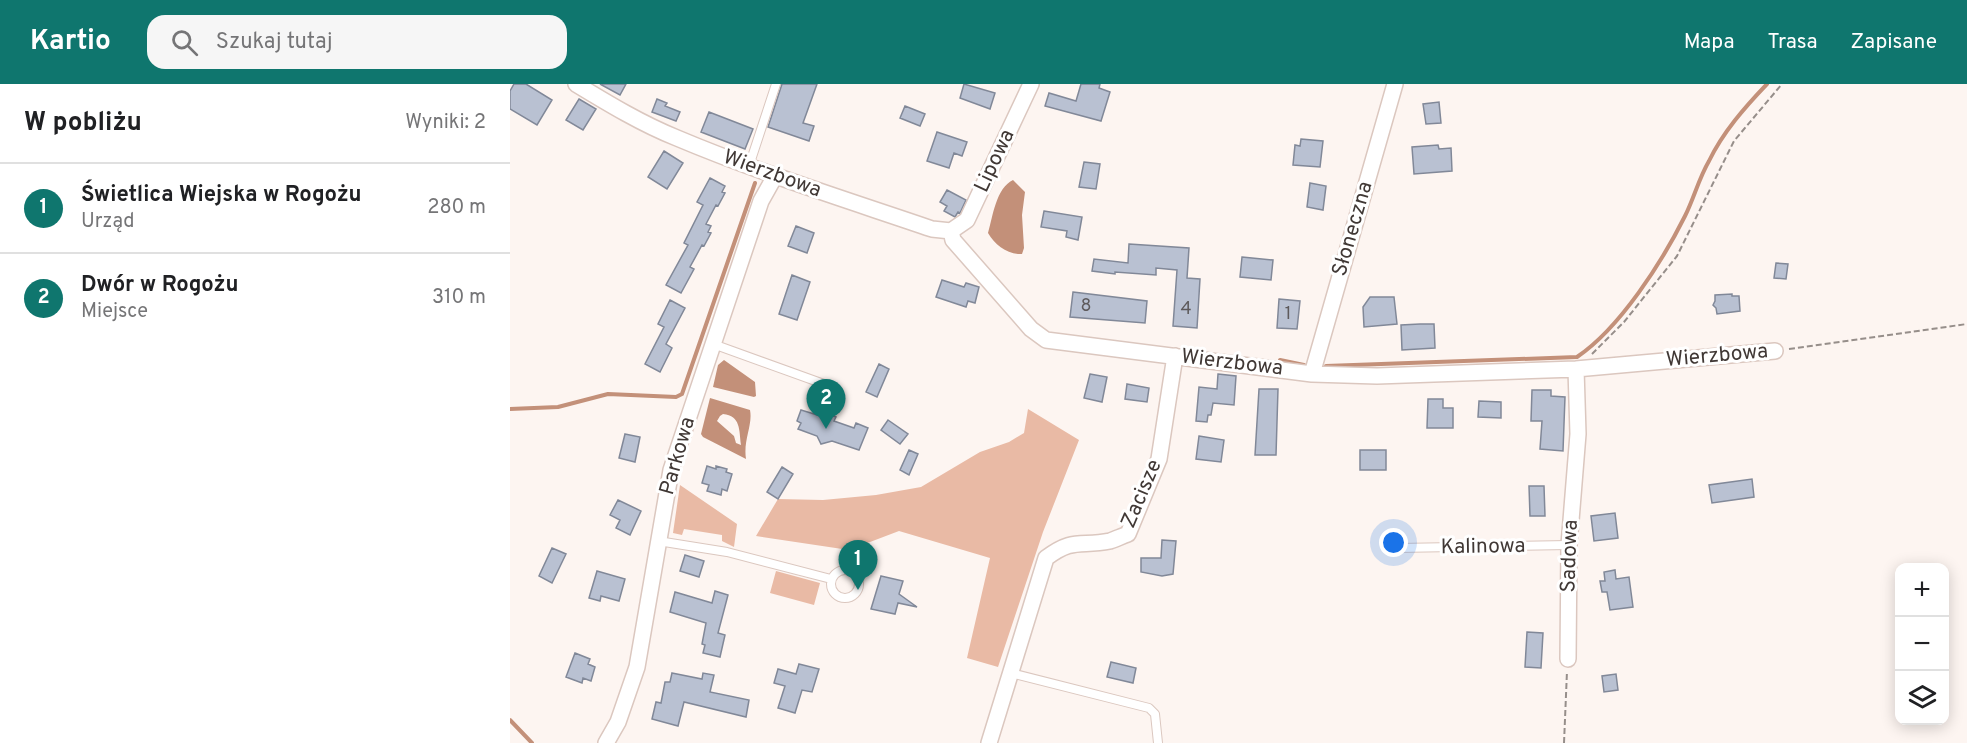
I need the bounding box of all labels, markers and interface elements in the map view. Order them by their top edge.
search box [147,15,567,69]
text: Kartio [30,24,111,60]
icon: search [168,26,201,59]
text: Szukaj tutaj [216,29,333,56]
text: Mapa [1684,29,1735,56]
text: Trasa [1768,29,1817,56]
text: Zapisane [1850,29,1937,56]
text: W pobliżu [24,107,142,140]
text: Wyniki: 2 [405,110,486,136]
street label: Lipowa [969,125,1021,197]
street label: Wierzbowa [719,144,825,204]
street label: Słoneczna [1327,178,1379,280]
text: Świetlica Wiejska w Rogożu [81,182,362,209]
text: 1 [40,195,48,221]
text: 280 m [427,195,486,221]
text: Urząd [81,209,135,235]
text: Dwór w Rogożu [81,272,239,299]
text: 2 [37,285,50,311]
text: 310 m [432,285,486,311]
house number: 8 [1081,295,1092,318]
house number: 4 [1180,298,1192,321]
text: Miejsce [81,299,148,325]
house number: 1 [1285,303,1291,326]
street label: Wierzbowa [1665,338,1769,374]
street label: Wierzbowa [1179,343,1285,383]
pin: 2 [806,380,846,429]
street label: Parkowa [654,414,702,498]
street label: Zacisze [1115,456,1169,532]
street label: Sadowa [1555,519,1585,593]
your location [1379,528,1408,557]
street label: Kalinowa [1440,533,1526,561]
pin: 1 [838,540,878,590]
map controls [1895,563,1949,725]
button: + [1895,563,1949,617]
button: − [1895,617,1949,671]
button: layers [1895,671,1949,725]

